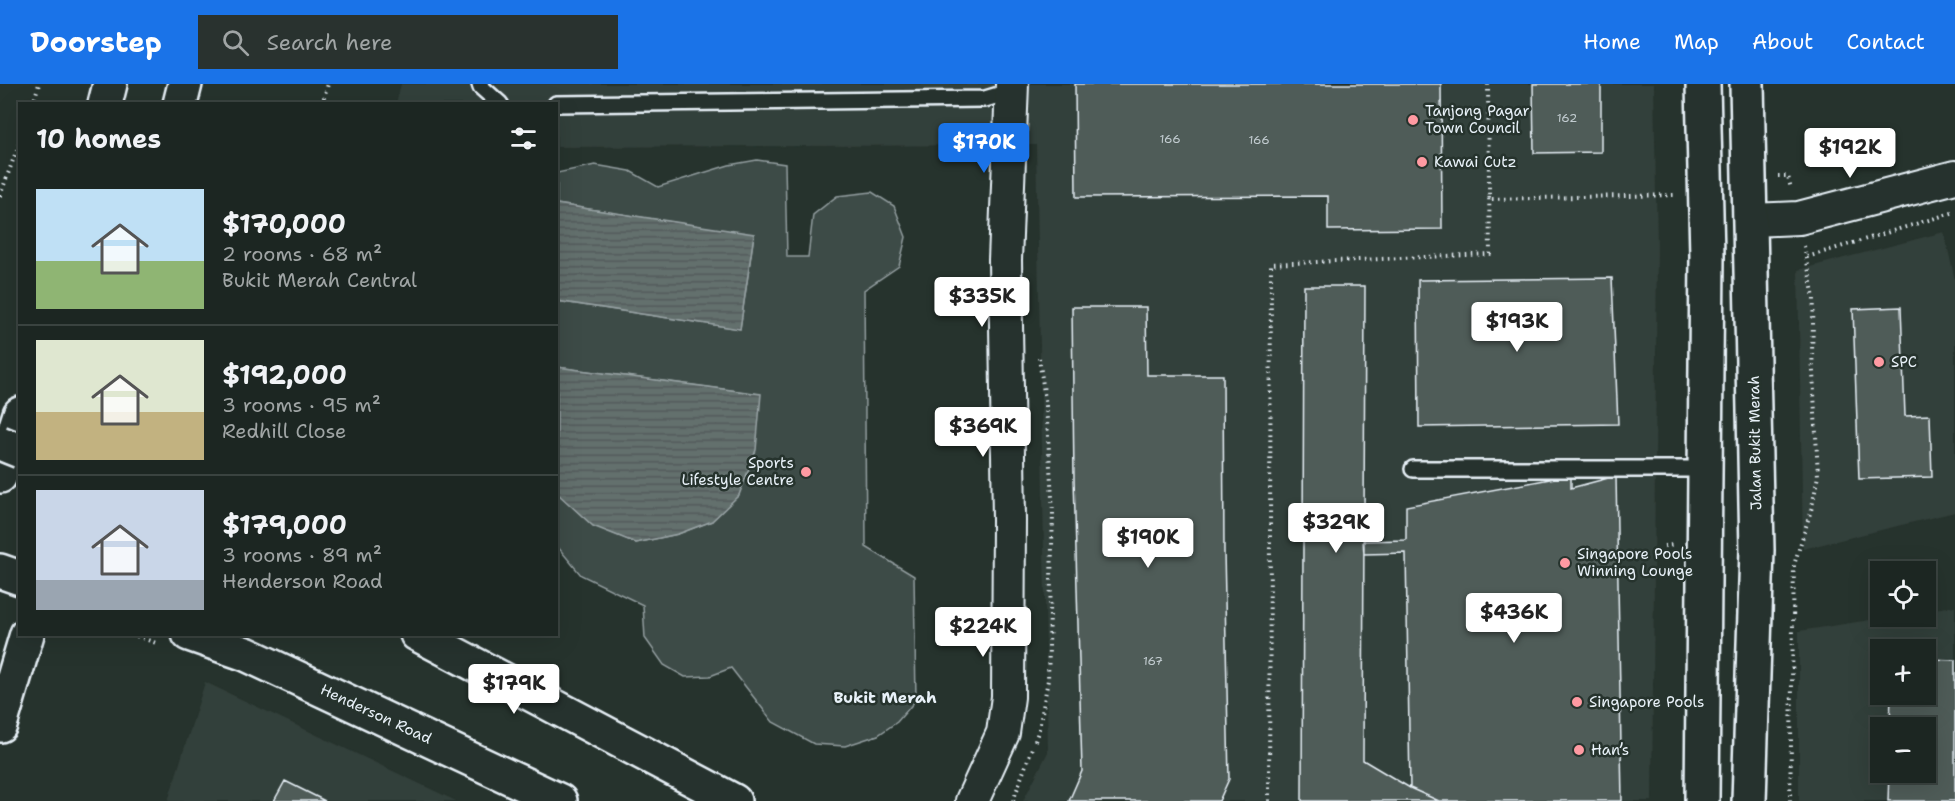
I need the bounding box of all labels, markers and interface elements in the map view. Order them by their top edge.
search box [198,15,618,69]
text: Doorstep [30,23,162,61]
icon: search [219,26,252,59]
text: Search here [267,28,393,57]
text: Home [1583,28,1641,56]
text: Map [1674,28,1719,56]
text: About [1752,28,1813,56]
text: Contact [1846,28,1925,56]
place label: Tanjong Pagar Town Council [1425,101,1530,138]
house number: 162 [1557,110,1577,126]
marker: Tanjong Pagar Town Council [1406,113,1420,127]
text: 10 homes [36,121,161,156]
icon: filters [507,122,540,155]
pin: $170K [942,123,1026,174]
pin: $192K [1808,128,1892,179]
text: $170K [952,129,1016,155]
house number: 166 [1159,131,1181,147]
house number: 166 [1248,132,1270,148]
text: $192K [1818,134,1882,160]
place label: Kawai Cutz [1434,152,1517,172]
marker: Kawai Cutz [1415,155,1429,169]
text: $170,000 [222,206,346,241]
icon: home [84,213,156,285]
text: 2 rooms · 68 m² [222,241,382,267]
text: Bukit Merah Central [222,267,417,293]
pin: $335K [940,277,1024,328]
text: $335K [948,283,1016,309]
pin: $193K [1475,302,1559,353]
text: $193K [1485,308,1549,334]
place label: SPC [1891,352,1917,372]
marker: SPC [1872,355,1886,369]
text: $192,000 [222,357,347,392]
icon: home [84,364,156,436]
street label: Jalan Bukit Merah [1744,375,1766,511]
text: 3 rooms · 95 m² [222,392,381,418]
pin: $369K [941,407,1025,458]
text: $369K [949,413,1017,439]
text: Redhill Close [222,418,346,444]
place label: Sports Lifestyle Centre [682,453,794,490]
marker: Sports Lifestyle Centre [799,465,813,479]
pin: $329K [1294,503,1378,554]
text: $179,000 [222,507,347,542]
text: $329K [1302,509,1370,535]
icon: home [84,514,156,586]
pin: $190K [1106,518,1190,569]
text: $190K [1116,524,1180,550]
text: 3 rooms · 89 m² [222,542,382,568]
place label: Singapore Pools Winning Lounge [1577,544,1693,581]
marker: Singapore Pools Winning Lounge [1558,556,1572,570]
map controls [1870,561,1936,783]
button: locate [1870,561,1936,627]
text: Henderson Road [222,568,383,594]
pin: $436K [1472,593,1556,644]
text: $436K [1480,599,1548,625]
pin: $224K [941,607,1025,658]
text: $224K [949,613,1017,639]
button: + [1870,639,1936,705]
house number: 167 [1143,653,1163,669]
pin: $179K [472,664,556,715]
text: $179K [482,670,546,696]
street label: Henderson Road [317,679,435,749]
district label: Bukit Merah [833,687,937,708]
place label: Singapore Pools [1589,692,1704,712]
marker: Singapore Pools [1570,695,1584,709]
button: − [1870,717,1936,783]
place label: Han’s [1591,740,1629,760]
marker: Han’s [1572,743,1586,757]

